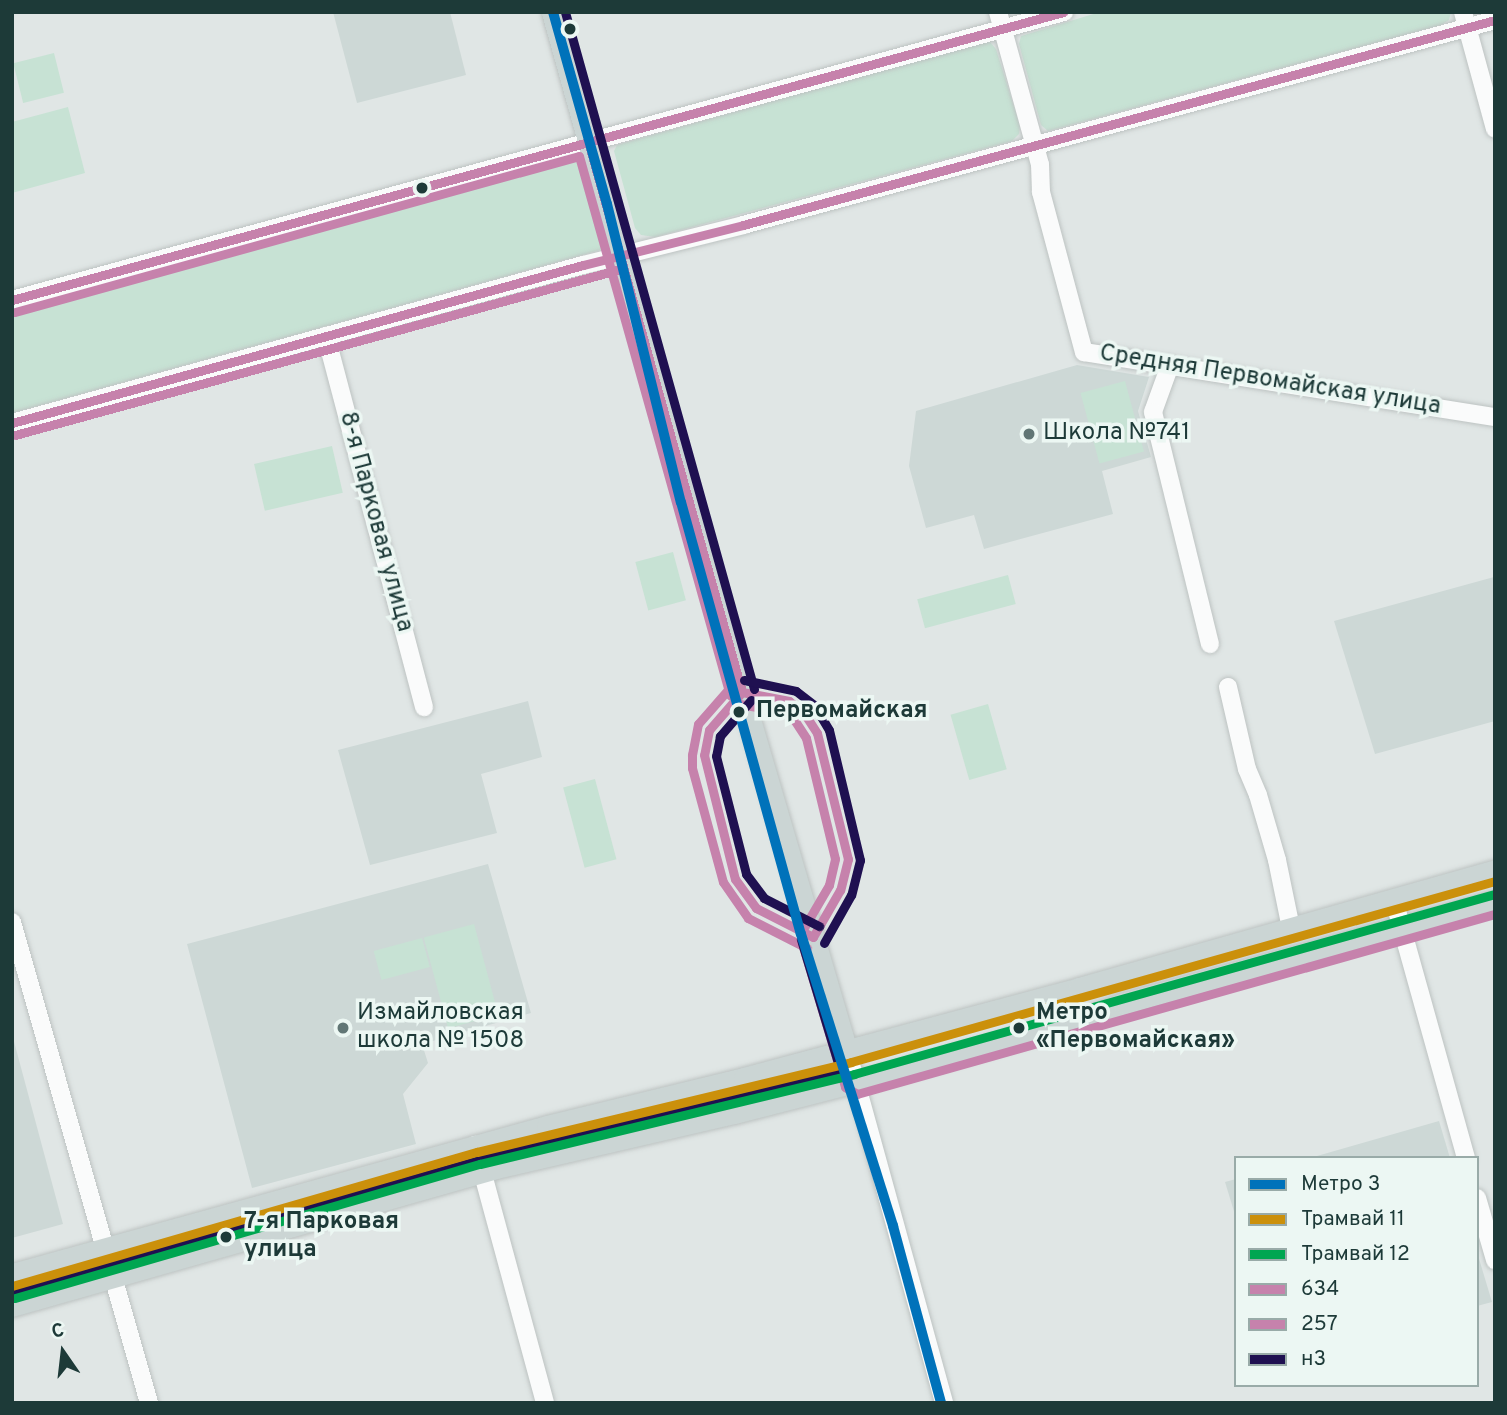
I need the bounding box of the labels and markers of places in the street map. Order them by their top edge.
unlabelled marker [563,22,577,36]
unlabelled marker [415,181,429,195]
place label: Школа №741 [1043,420,1190,448]
marker: Школа №741 [1021,426,1037,442]
place label: Первомайская [756,698,928,726]
marker: Первомайская [728,701,750,723]
place label: Измайловская школа № 1508 [357,1000,524,1056]
place label: Метро «Первомайская» [1036,1000,1235,1056]
marker: Метро «Первомайская» [1008,1017,1030,1039]
marker: Измайловская школа № 1508 [335,1020,351,1036]
place label: 7-я Парковая улица [244,1209,399,1265]
marker: 7-я Парковая улица [215,1226,237,1248]

